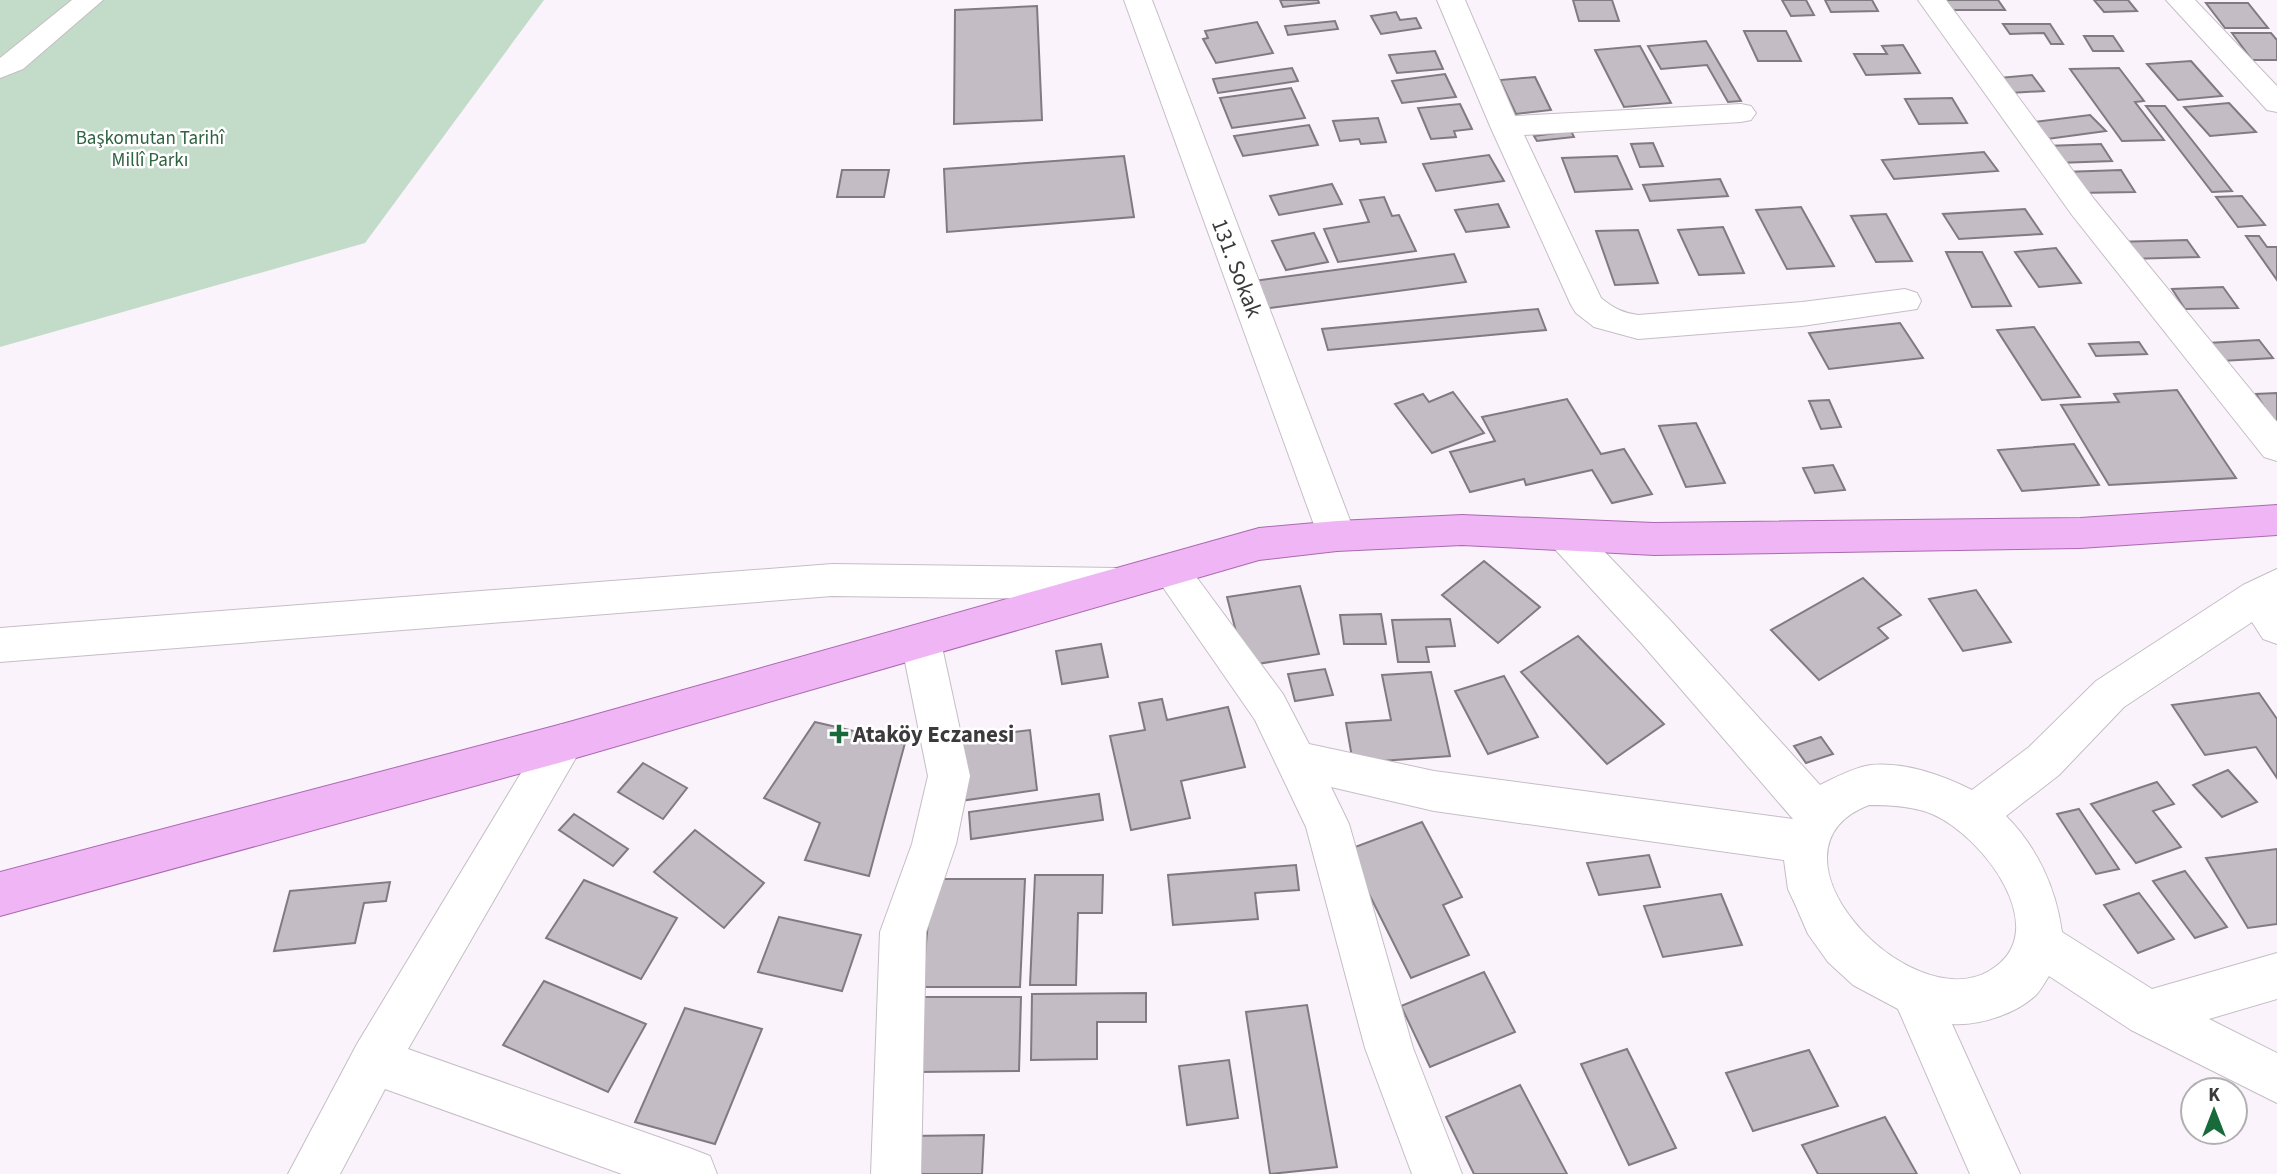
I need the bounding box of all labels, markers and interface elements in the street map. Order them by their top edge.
park label: Başkomutan Tarihî Millî Parkı [76,125,226,174]
street label: 131. Sokak [1203,214,1271,323]
place label: Ataköy Eczanesi [852,718,1014,751]
marker: Ataköy Eczanesi [831,726,847,742]
north arrow [2179,1076,2249,1146]
text: K [2208,1082,2220,1109]

